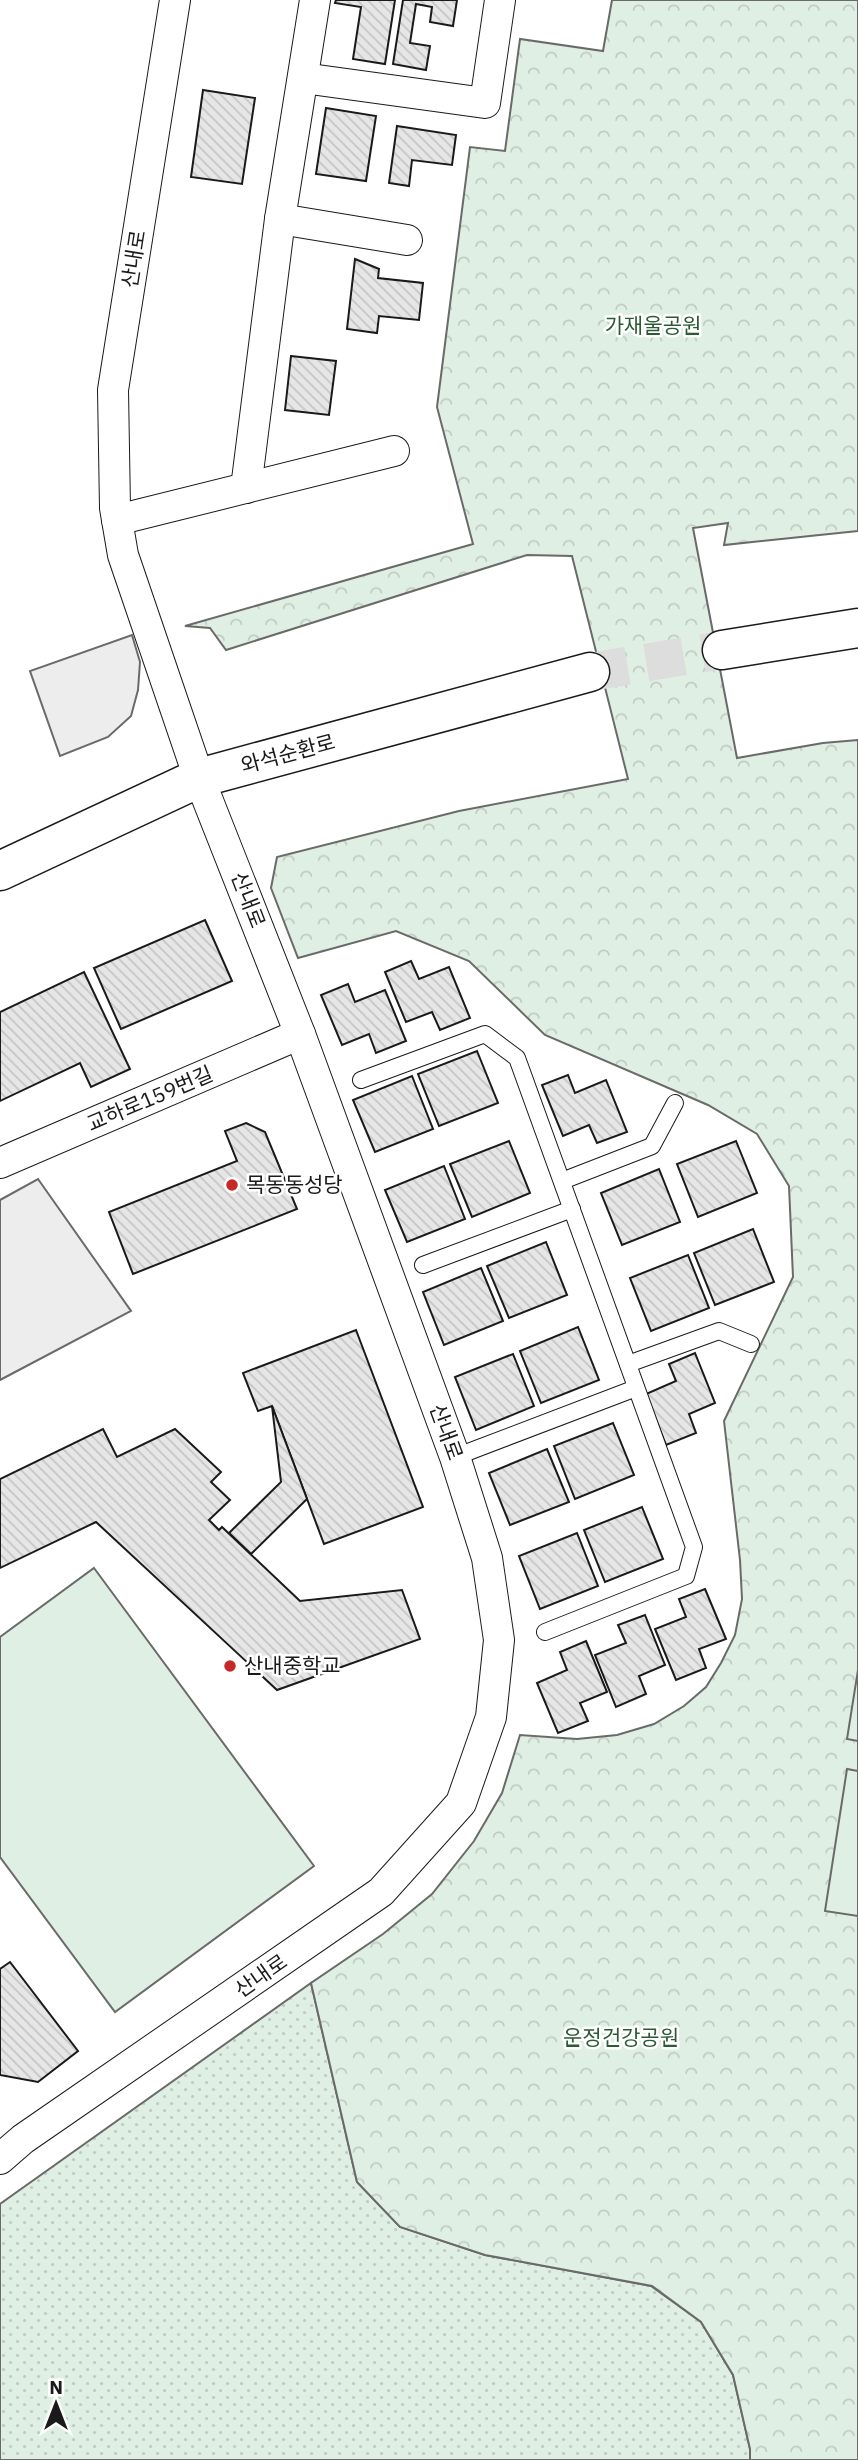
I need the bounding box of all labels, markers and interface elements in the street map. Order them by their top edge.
street label: 산내로 [115,228,151,290]
park label: 가재울공원 [605,311,701,339]
street label: 와석순환로 [237,727,338,779]
street label: 산내로 [225,868,272,932]
street label: 교하로159번길 [82,1059,217,1137]
place label: 목동동성당 [246,1170,343,1198]
marker: 목동동성당 [224,1177,240,1193]
street label: 산내로 [424,1400,470,1464]
place label: 산내중학교 [244,1651,341,1679]
marker: 산내중학교 [222,1658,238,1674]
street label: 산내로 [229,1947,292,2003]
park label: 운정건강공원 [563,2023,679,2051]
north arrow [21,2369,91,2439]
text: N [49,2375,63,2399]

